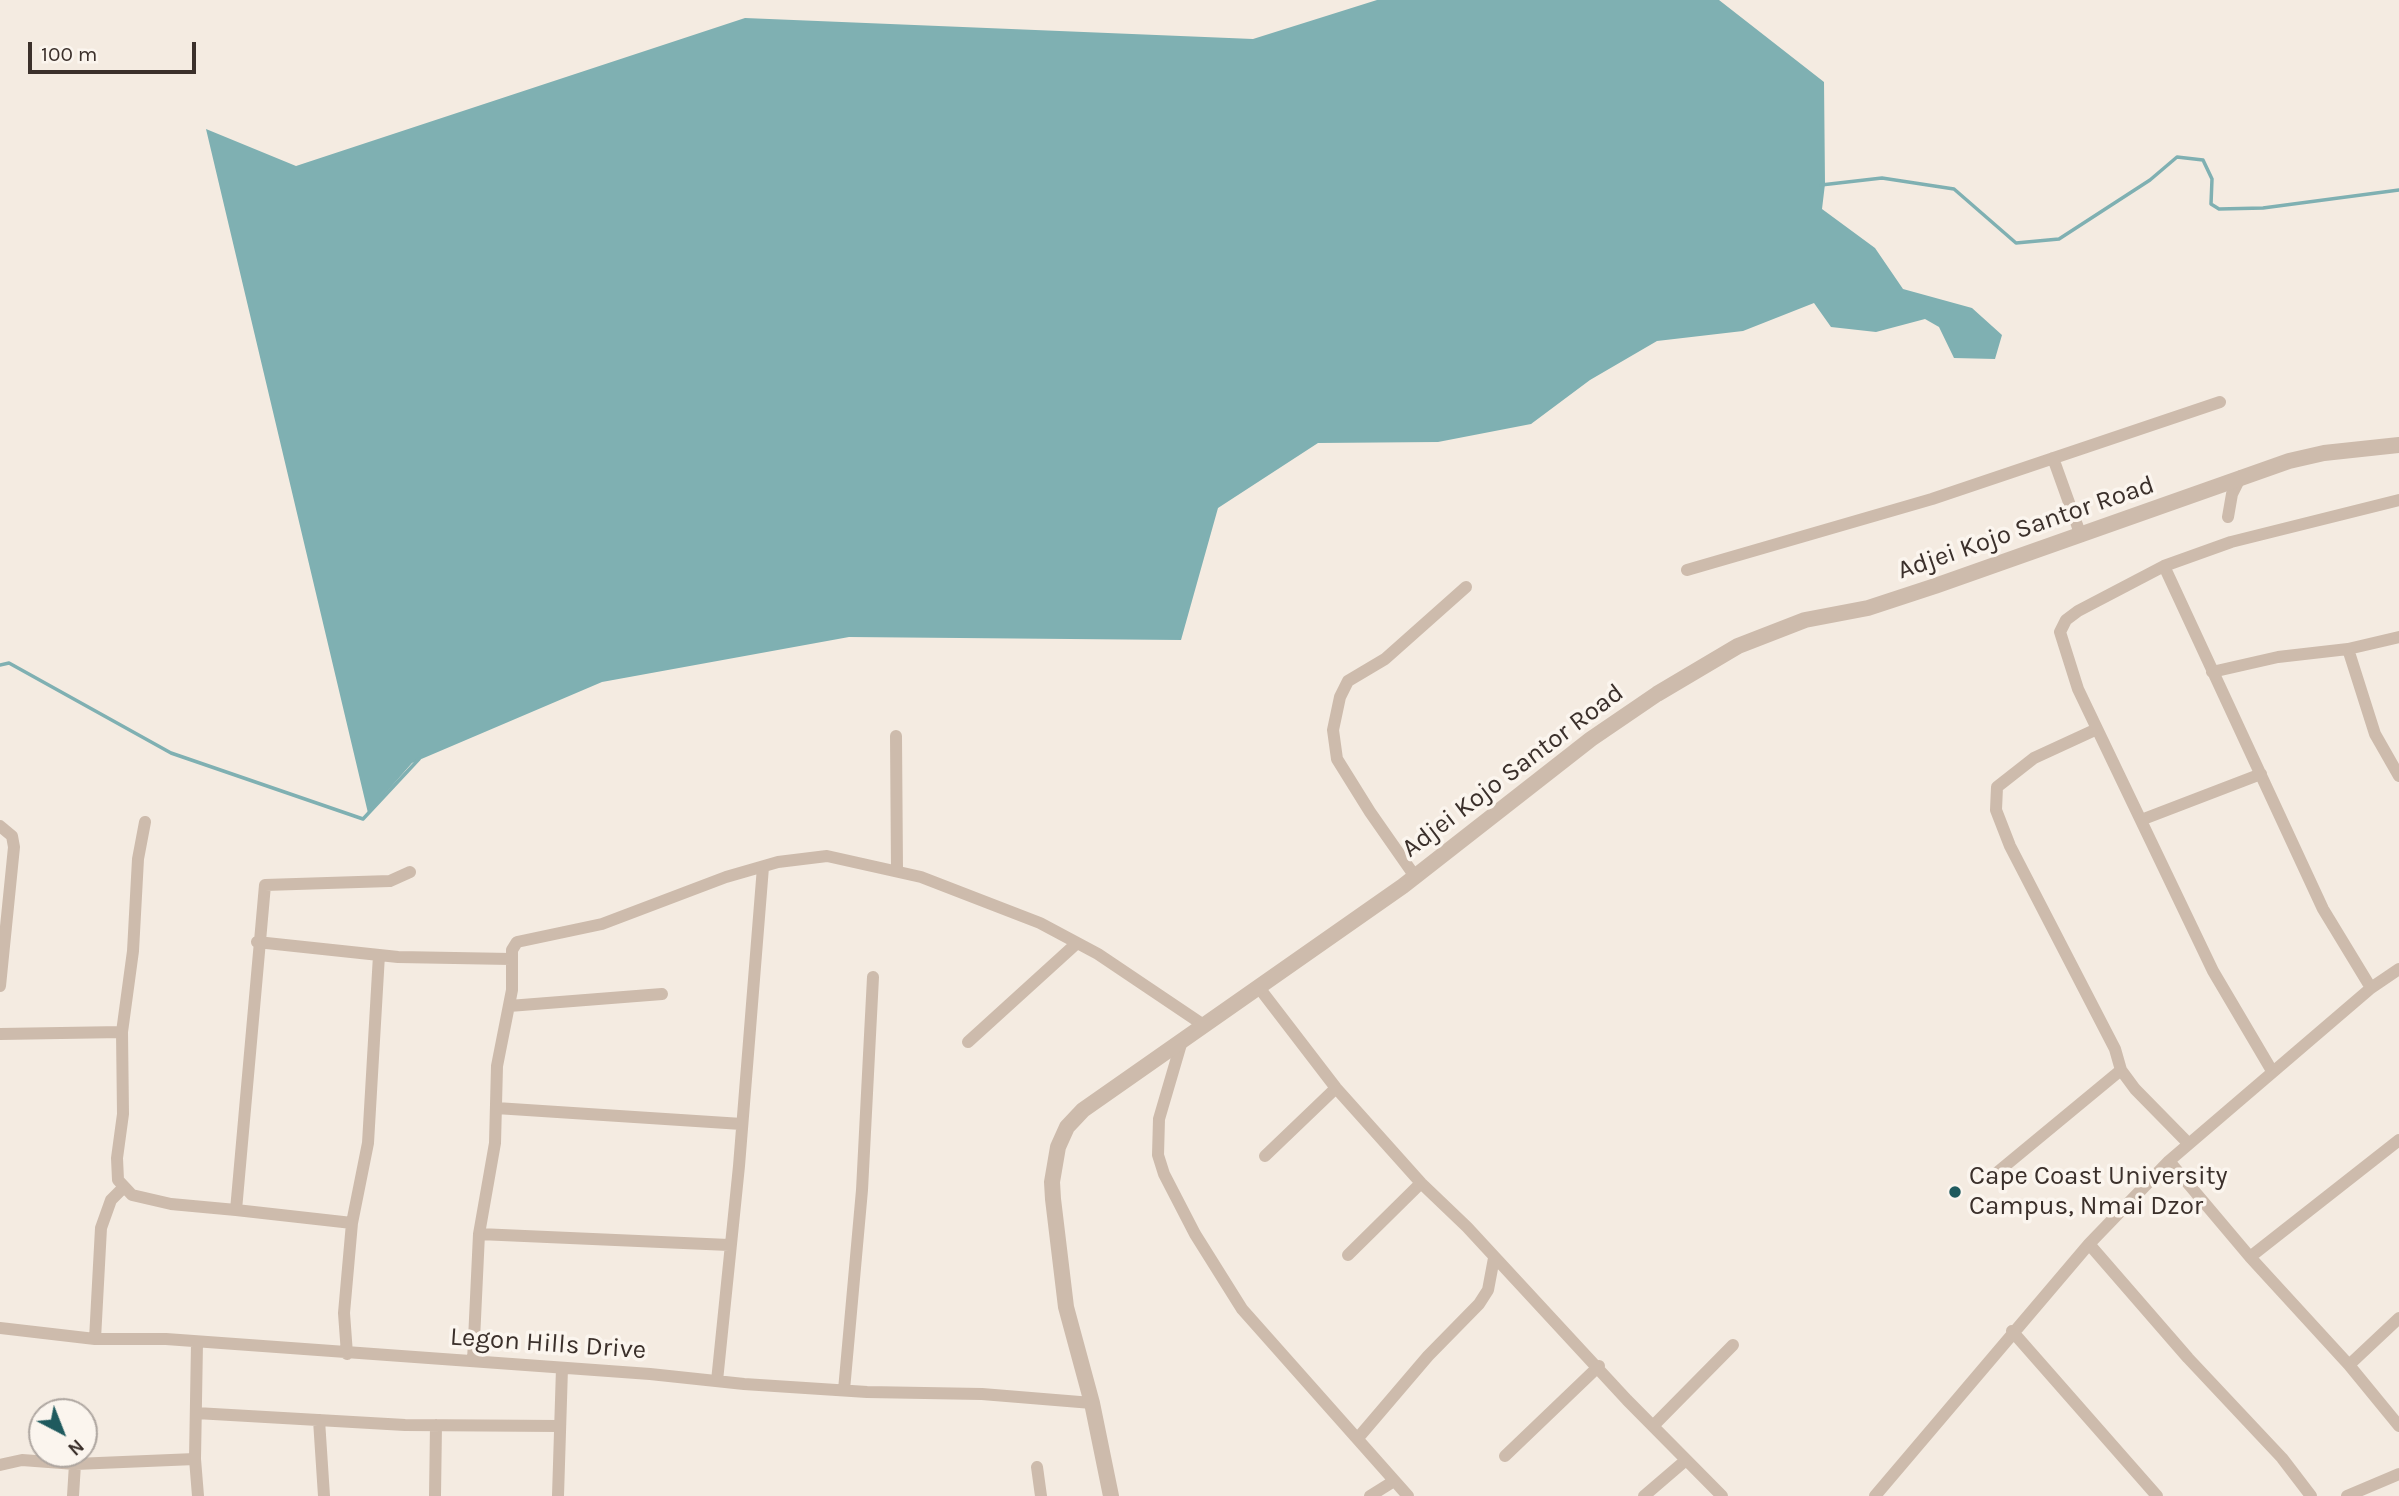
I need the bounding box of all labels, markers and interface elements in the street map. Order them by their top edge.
scale bar [32,28,200,72]
text: 100 m [41,42,98,66]
street label: Adjei Kojo Santor Road [1894,469,2158,587]
street label: Adjei Kojo Santor Road [1396,677,1630,865]
place label: Cape Coast University Campus, Nmai Dzor [1969,1161,2228,1222]
marker: Cape Coast University Campus, Nmai Dzor [1947,1184,1963,1200]
street label: Legon Hills Drive [449,1322,647,1366]
north arrow [28,1398,98,1468]
text: N [63,1434,88,1460]

